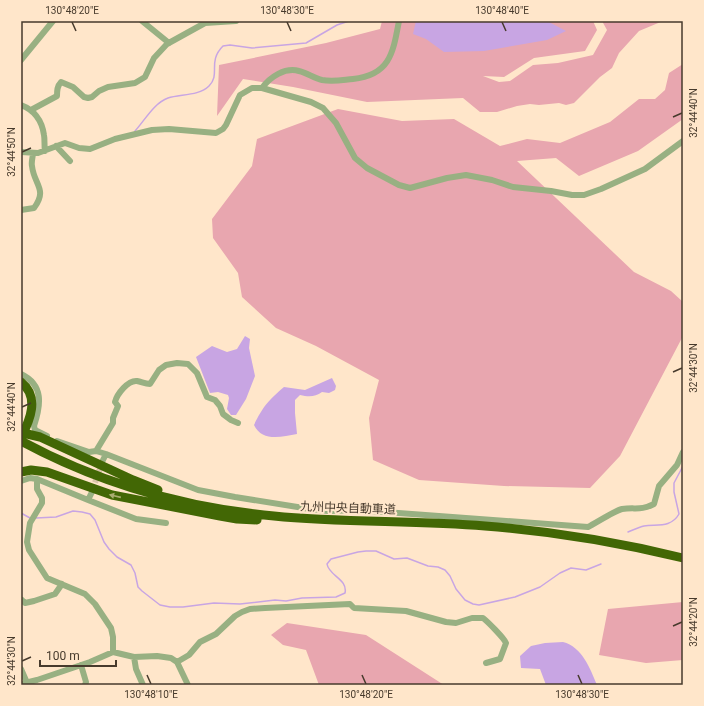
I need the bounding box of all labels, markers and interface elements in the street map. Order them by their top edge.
text: 130°48'20"E [45,5,99,16]
text: 130°48'30"E [260,5,314,16]
text: 130°48'40"E [475,5,529,16]
text: 32°44'40"N [688,88,699,138]
text: 32°44'50"N [6,127,17,177]
text: 32°44'30"N [688,343,699,393]
text: 32°44'40"N [6,382,17,432]
one-way arrow [109,493,121,499]
street label: 九州中央自動車道 [300,499,396,517]
text: 32°44'20"N [688,597,699,647]
text: 32°44'30"N [6,636,17,686]
scale bar [40,642,116,668]
text: 100 m [46,649,80,663]
text: 130°48'10"E [124,689,178,700]
text: 130°48'20"E [339,689,393,700]
text: 130°48'30"E [555,689,609,700]

